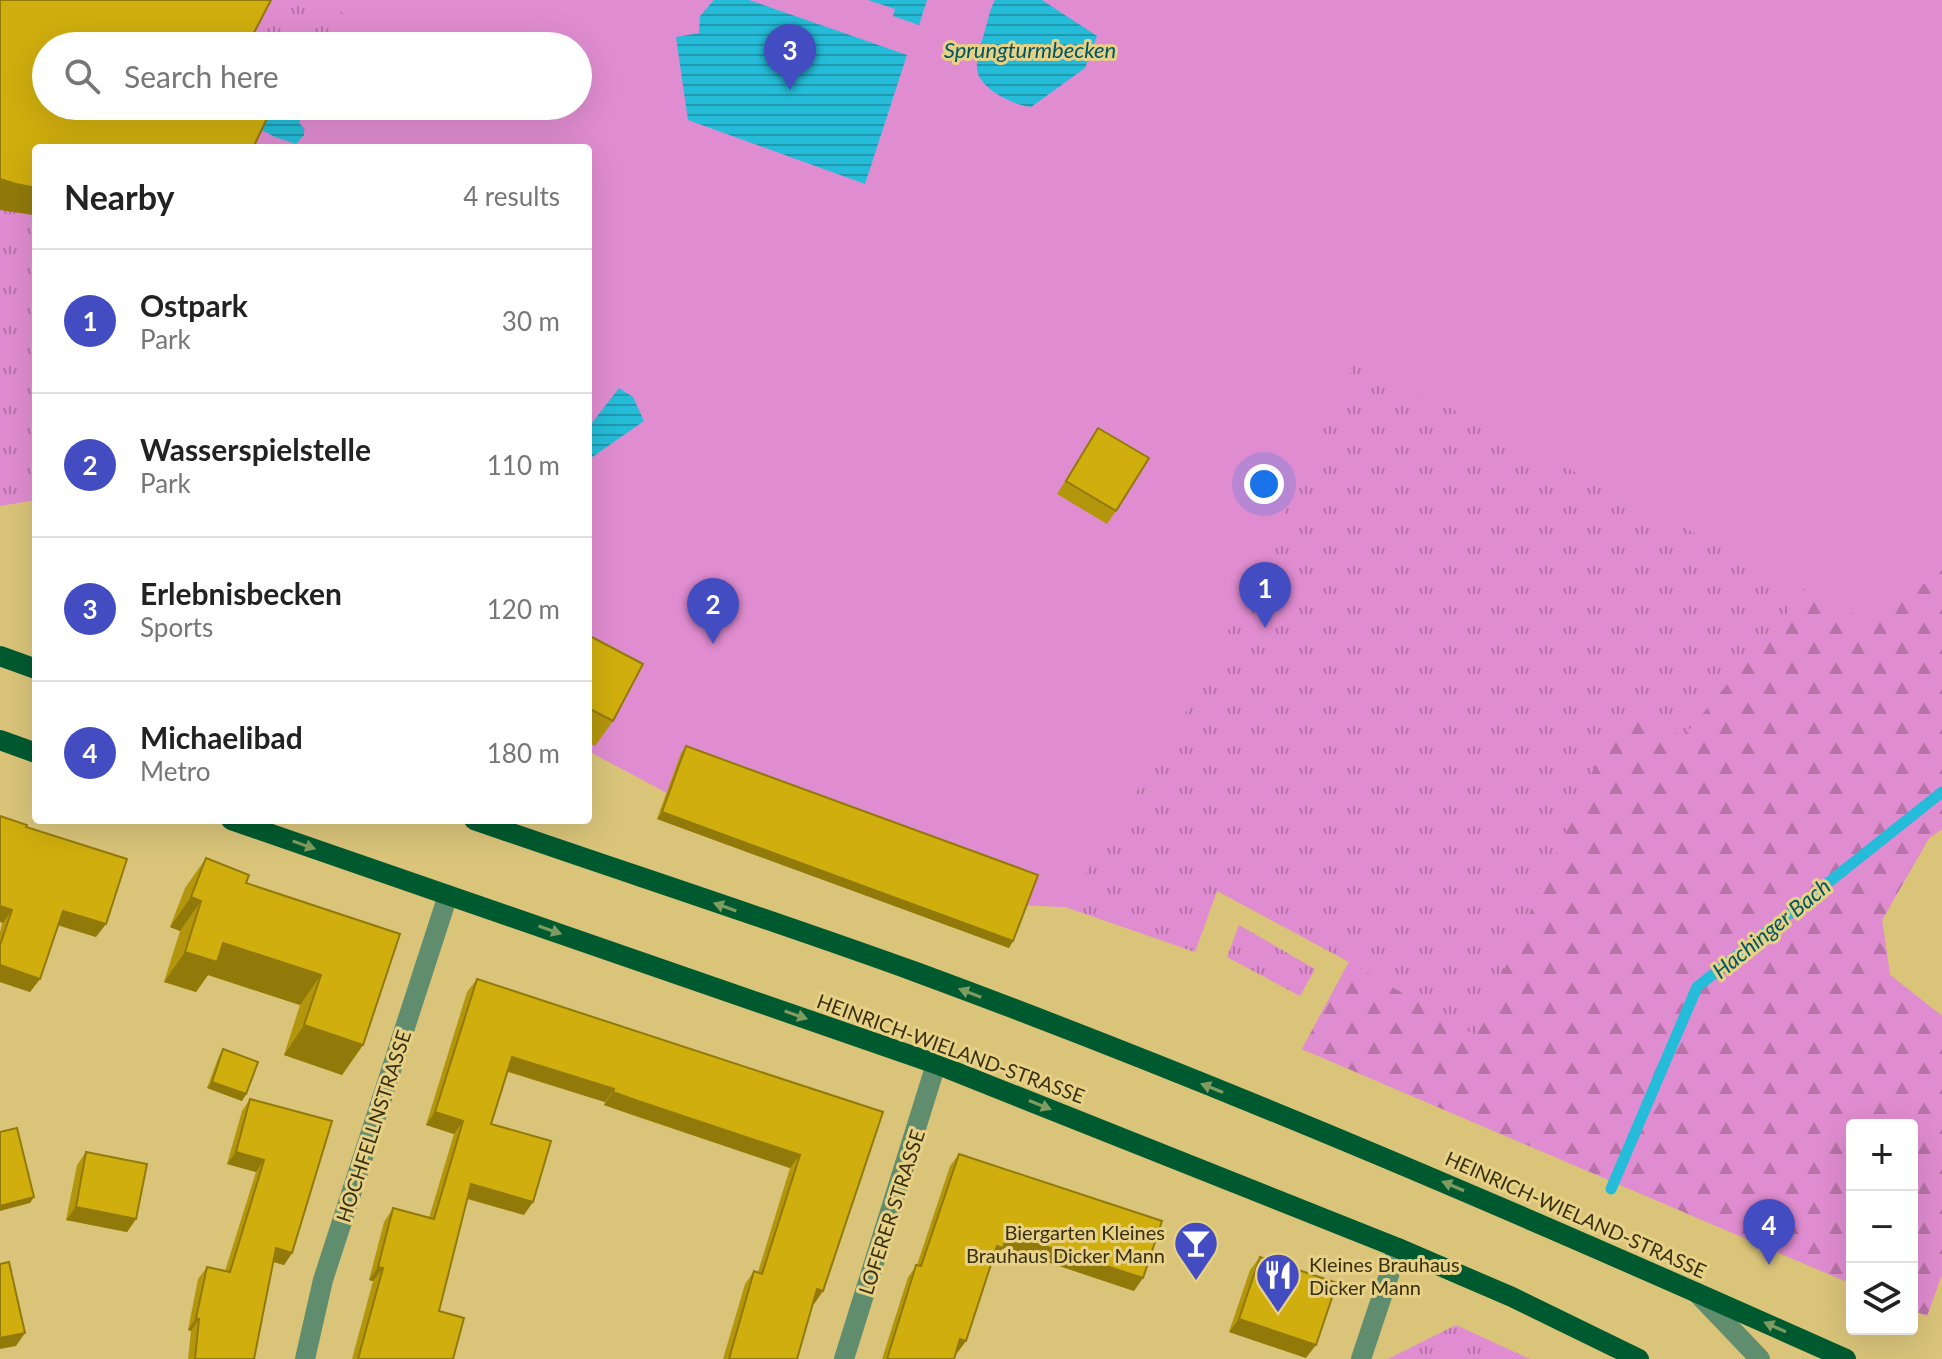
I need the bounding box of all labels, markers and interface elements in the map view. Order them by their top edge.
pin: 3 [764,24,816,90]
search box [32,32,592,120]
water label: Sprungturmbecken [944,36,1116,63]
icon: search [60,54,104,98]
text: Search here [124,58,279,94]
text: Nearby [64,176,175,217]
text: 4 results [463,180,560,212]
text: Ostpark [140,287,248,323]
text: 1 [82,305,98,337]
text: 30 m [502,305,560,337]
text: Park [140,323,191,355]
text: Wasserspielstelle [140,431,371,467]
text: 2 [82,449,98,481]
text: 110 m [487,449,560,481]
your location [1244,464,1284,504]
text: Park [140,467,191,499]
pin: 1 [1239,562,1291,628]
text: Erlebnisbecken [140,575,342,611]
pin: 2 [687,578,739,644]
text: 3 [82,593,98,625]
text: 120 m [487,593,560,625]
text: Sports [140,611,213,643]
text: Michaelibad [140,719,303,755]
text: 4 [82,737,98,769]
text: 180 m [487,737,560,769]
text: Metro [140,755,210,787]
one-way arrow [293,840,317,852]
water label: Hachinger Bach [1707,872,1835,984]
one-way arrow [713,900,737,912]
one-way arrow [538,925,562,937]
one-way arrow [958,986,982,999]
street label: HEINRICH-WIELAND-STRASSE [814,988,1088,1108]
one-way arrow [784,1010,808,1022]
street label: HOCHFELLNSTRASSE [331,1027,415,1225]
one-way arrow [1200,1081,1224,1094]
one-way arrow [1028,1099,1052,1112]
map controls [1846,1119,1918,1335]
button: + [1846,1119,1918,1191]
street label: LOFERER STRASSE [853,1126,929,1298]
street label: HEINRICH-WIELAND-STRASSE [1442,1145,1710,1283]
one-way arrow [1441,1180,1465,1193]
button: − [1846,1191,1918,1263]
pin: 4 [1743,1199,1795,1265]
bar icon: Biergarten Kleines Brauhaus Dicker Mann [1172,1219,1220,1282]
place label: Biergarten Kleines Brauhaus Dicker Mann [966,1220,1165,1267]
restaurant icon: Kleines Brauhaus Dicker Mann [1254,1251,1302,1314]
place label: Kleines Brauhaus Dicker Mann [1309,1252,1460,1299]
button: layers [1846,1263,1918,1335]
one-way arrow [1763,1321,1786,1334]

